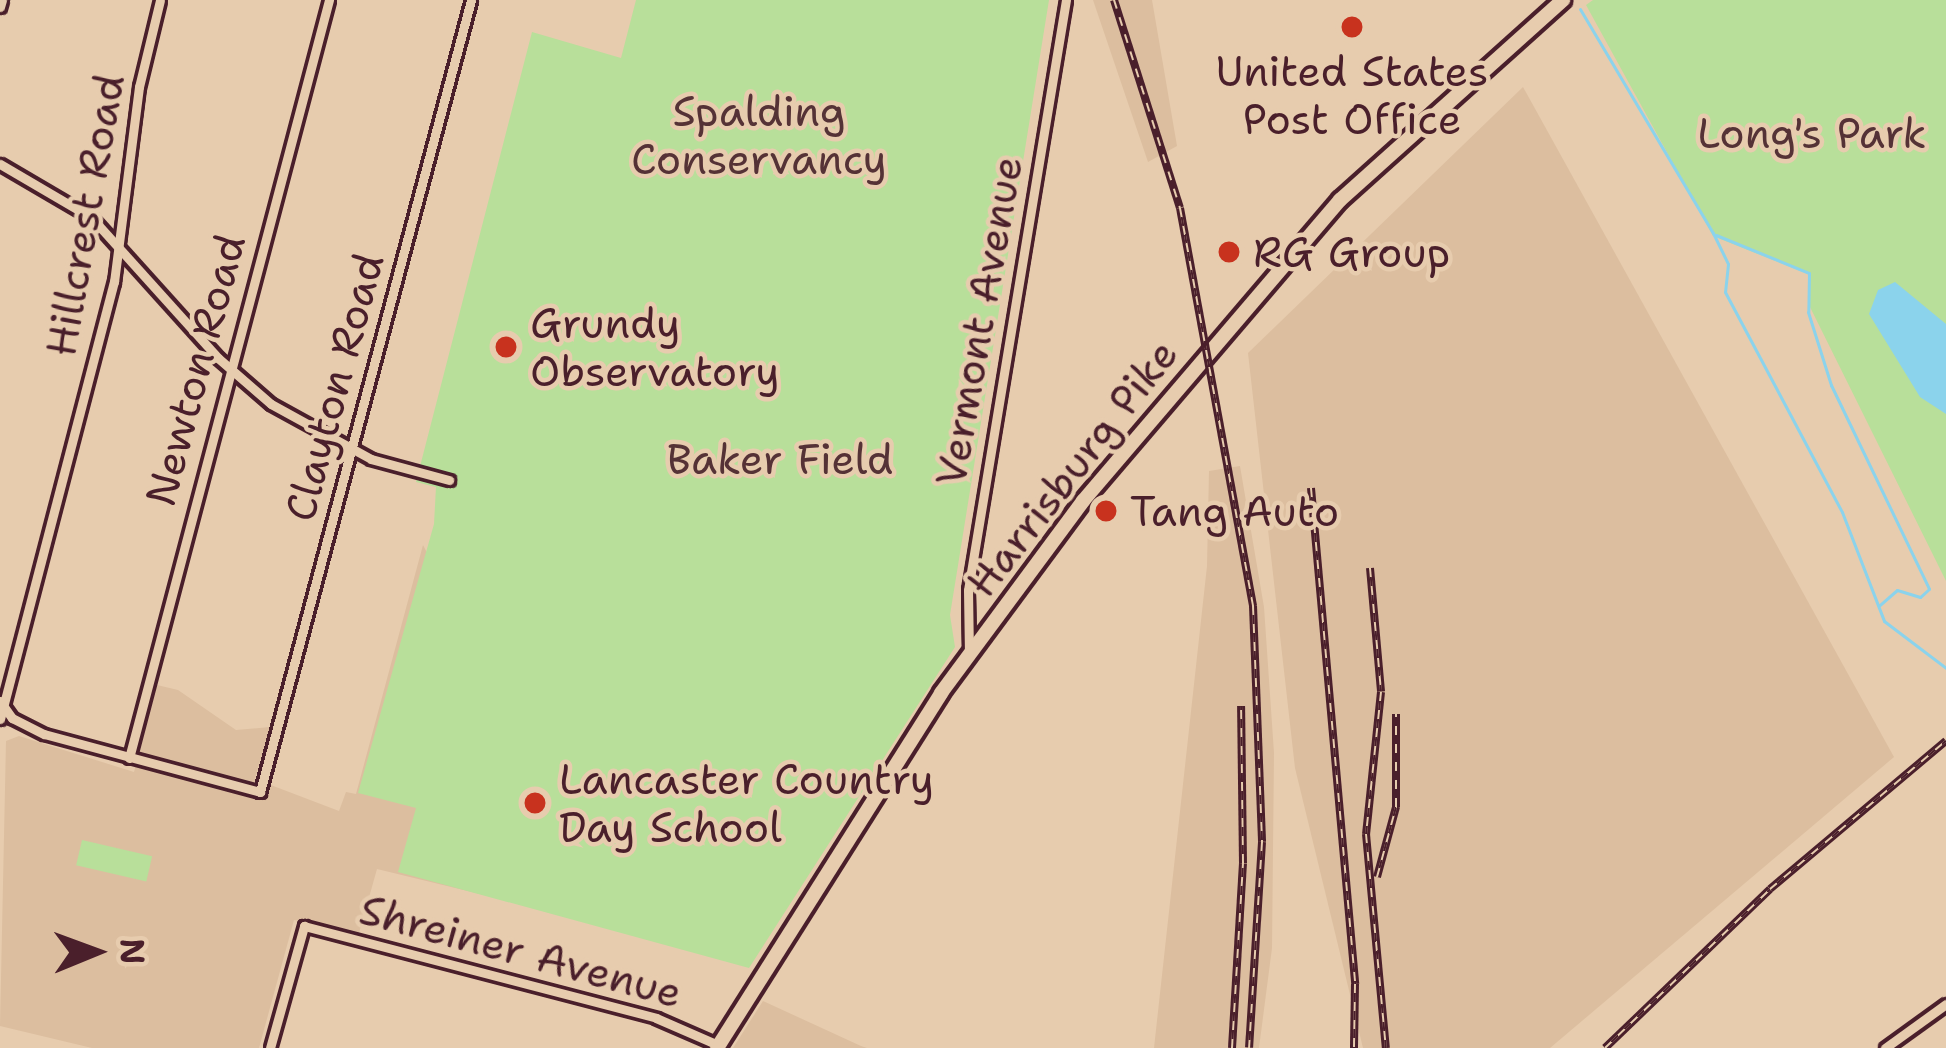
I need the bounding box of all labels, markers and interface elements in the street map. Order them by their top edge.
marker: United States Post Office [1339,14,1365,40]
place label: United States Post Office [1215,46,1489,144]
street label: Hillcrest Road [35,70,135,360]
park label: Spalding Conservancy [631,86,887,184]
park label: Long's Park [1697,108,1927,158]
street label: Vermont Avenue [925,152,1033,490]
place label: RG Group [1253,227,1450,277]
street label: Newton Road [135,229,255,511]
marker: RG Group [1216,239,1242,265]
street label: Clayton Road [274,248,394,526]
place label: Grundy Observatory [530,298,780,397]
street label: Harrisburg Pike [956,329,1188,607]
marker: Grundy Observatory [493,334,519,360]
park label: Baker Field [667,434,893,484]
place label: Tang Auto [1130,486,1339,536]
marker: Tang Auto [1093,498,1119,524]
place label: Lancaster Country Day School [559,754,934,852]
marker: Lancaster Country Day School [522,790,548,816]
street label: Shreiner Avenue [354,884,688,1018]
north arrow [36,892,156,1012]
text: N [110,938,155,965]

